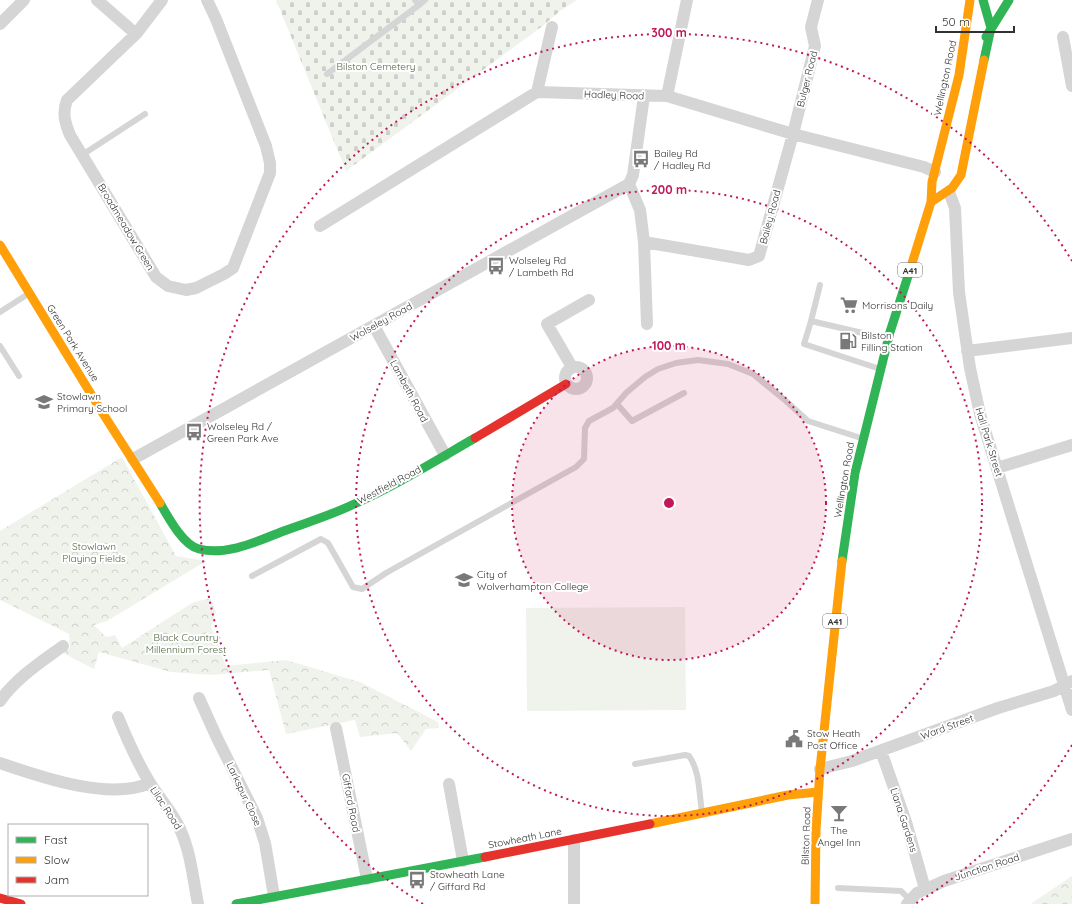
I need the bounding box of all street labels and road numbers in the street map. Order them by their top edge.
street label: Wellington Road [931,39,959,117]
street label: Bulger Road [794,50,820,108]
street label: Hadley Road [584,87,644,103]
street label: Broadmeadow Green [95,181,157,273]
street label: Bailey Road [757,188,783,246]
road number: A41 [898,263,922,277]
street label: Wolseley Road [348,300,414,344]
street label: Green Park Avenue [44,302,102,384]
street label: Lambeth Road [387,358,431,424]
street label: Hall Park Street [972,406,1006,479]
street label: Wellington Road [831,441,857,519]
street label: Westfield Road [355,463,423,507]
road number: A41 [823,614,847,628]
street label: Ward Street [919,711,976,743]
street label: Larkspur Close [224,760,265,828]
street label: Giffard Road [339,773,363,833]
street label: Lilac Road [147,784,185,832]
street label: Liana Gardens [887,786,921,854]
street label: Bilston Road [798,807,814,865]
street label: Stowheath Lane [487,824,563,851]
street label: Junction Road [953,850,1021,884]

